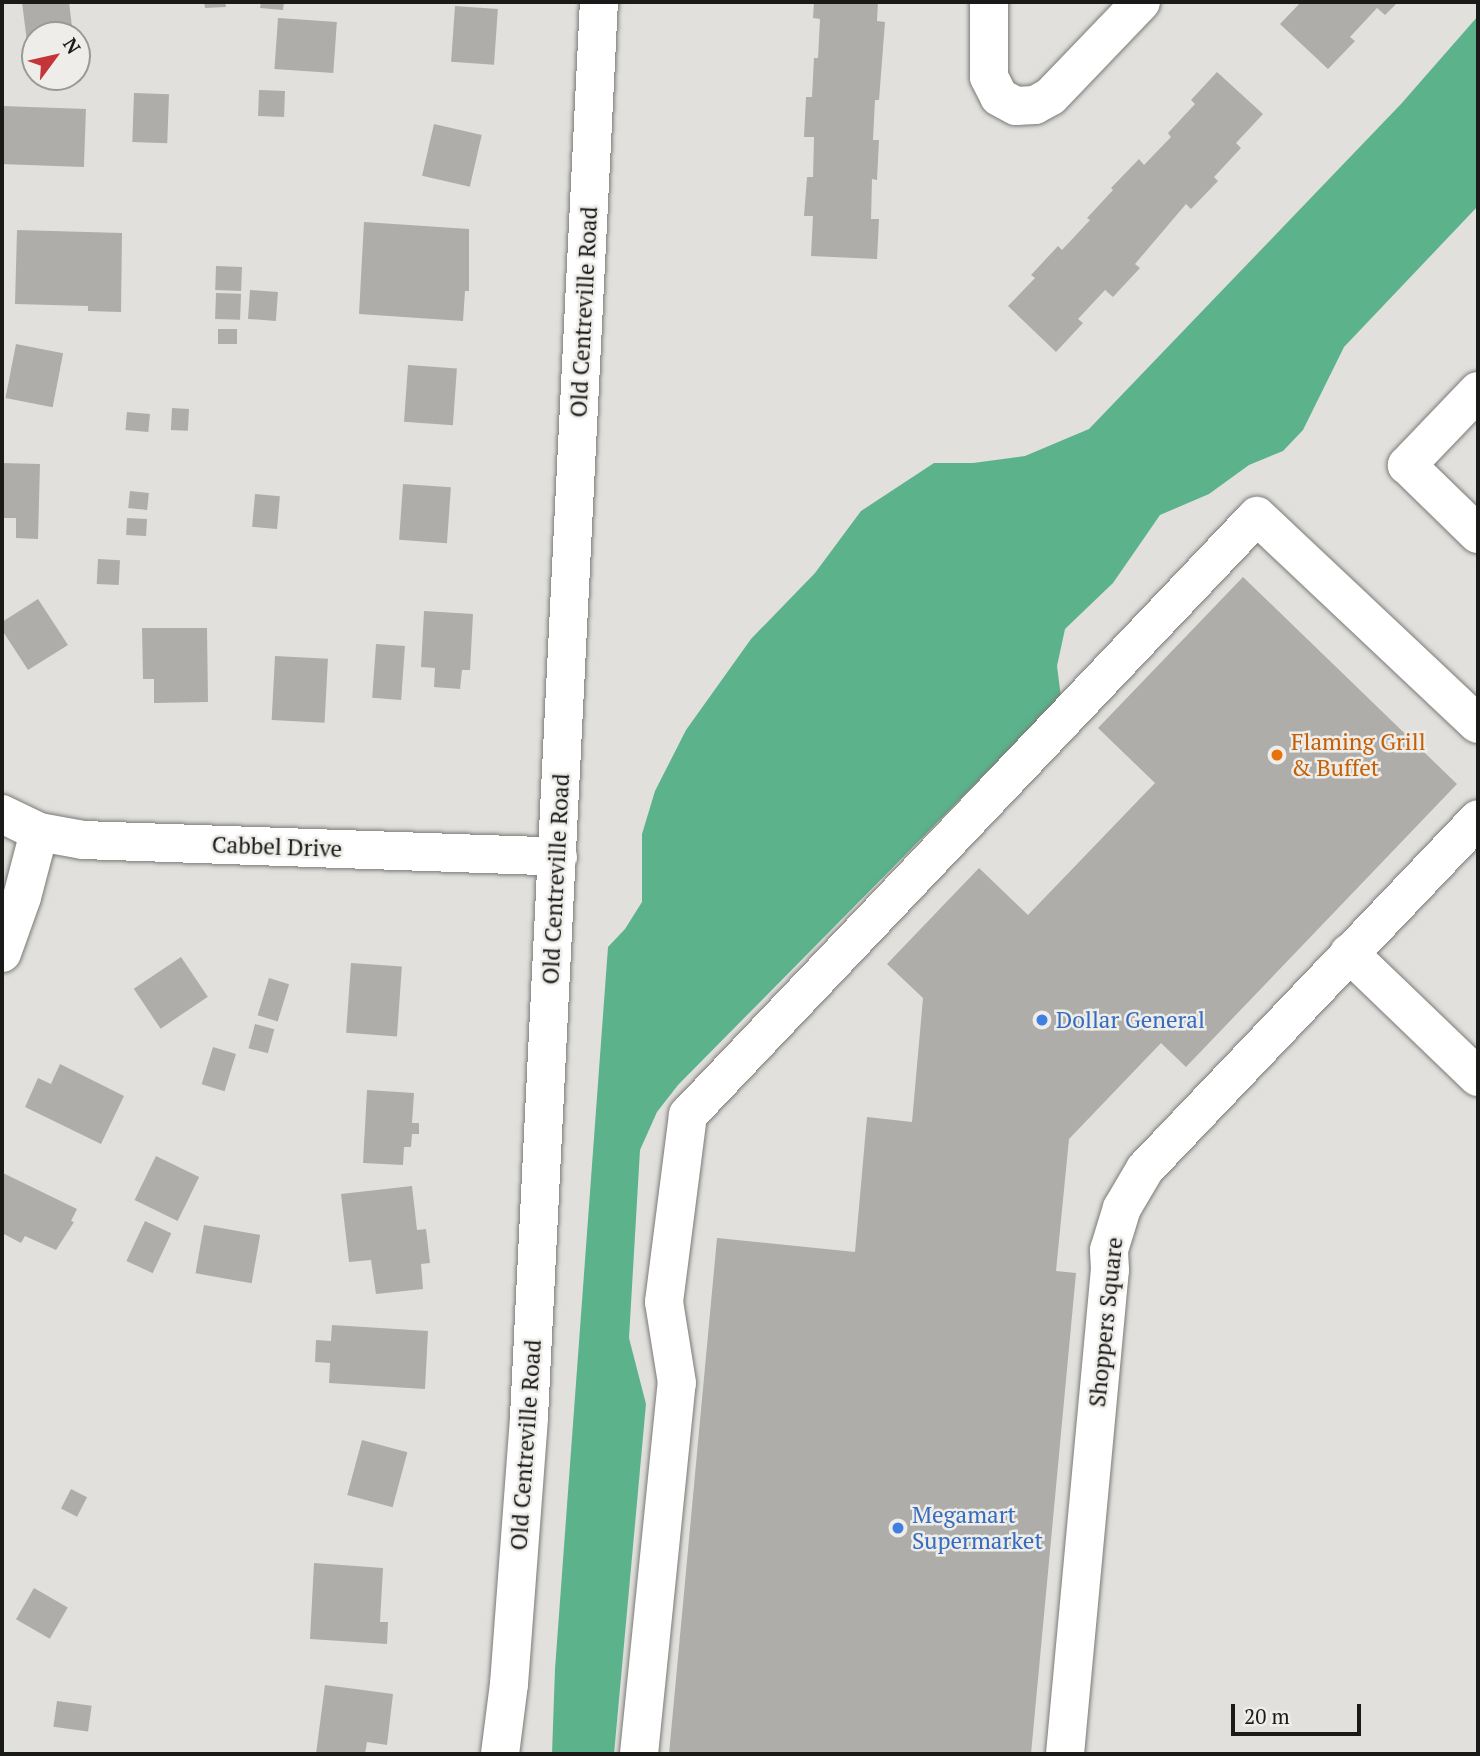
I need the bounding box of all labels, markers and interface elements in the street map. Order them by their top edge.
north arrow [21,21,91,91]
text: N [58,33,87,58]
street label: Old Centreville Road [565,206,603,418]
place label: Flaming Grill & Buffet [1291,728,1426,782]
marker: Flaming Grill & Buffet [1269,747,1285,763]
street label: Old Centreville Road [537,773,575,985]
street label: Cabbel Drive [211,831,343,863]
place label: Dollar General [1056,1006,1205,1034]
marker: Dollar General [1034,1012,1050,1028]
street label: Shoppers Square [1083,1236,1129,1408]
street label: Old Centreville Road [505,1339,547,1551]
place label: Megamart Supermarket [912,1501,1043,1555]
marker: Megamart Supermarket [890,1520,906,1536]
scale bar [1235,1690,1364,1734]
text: 20 m [1244,1702,1290,1730]

